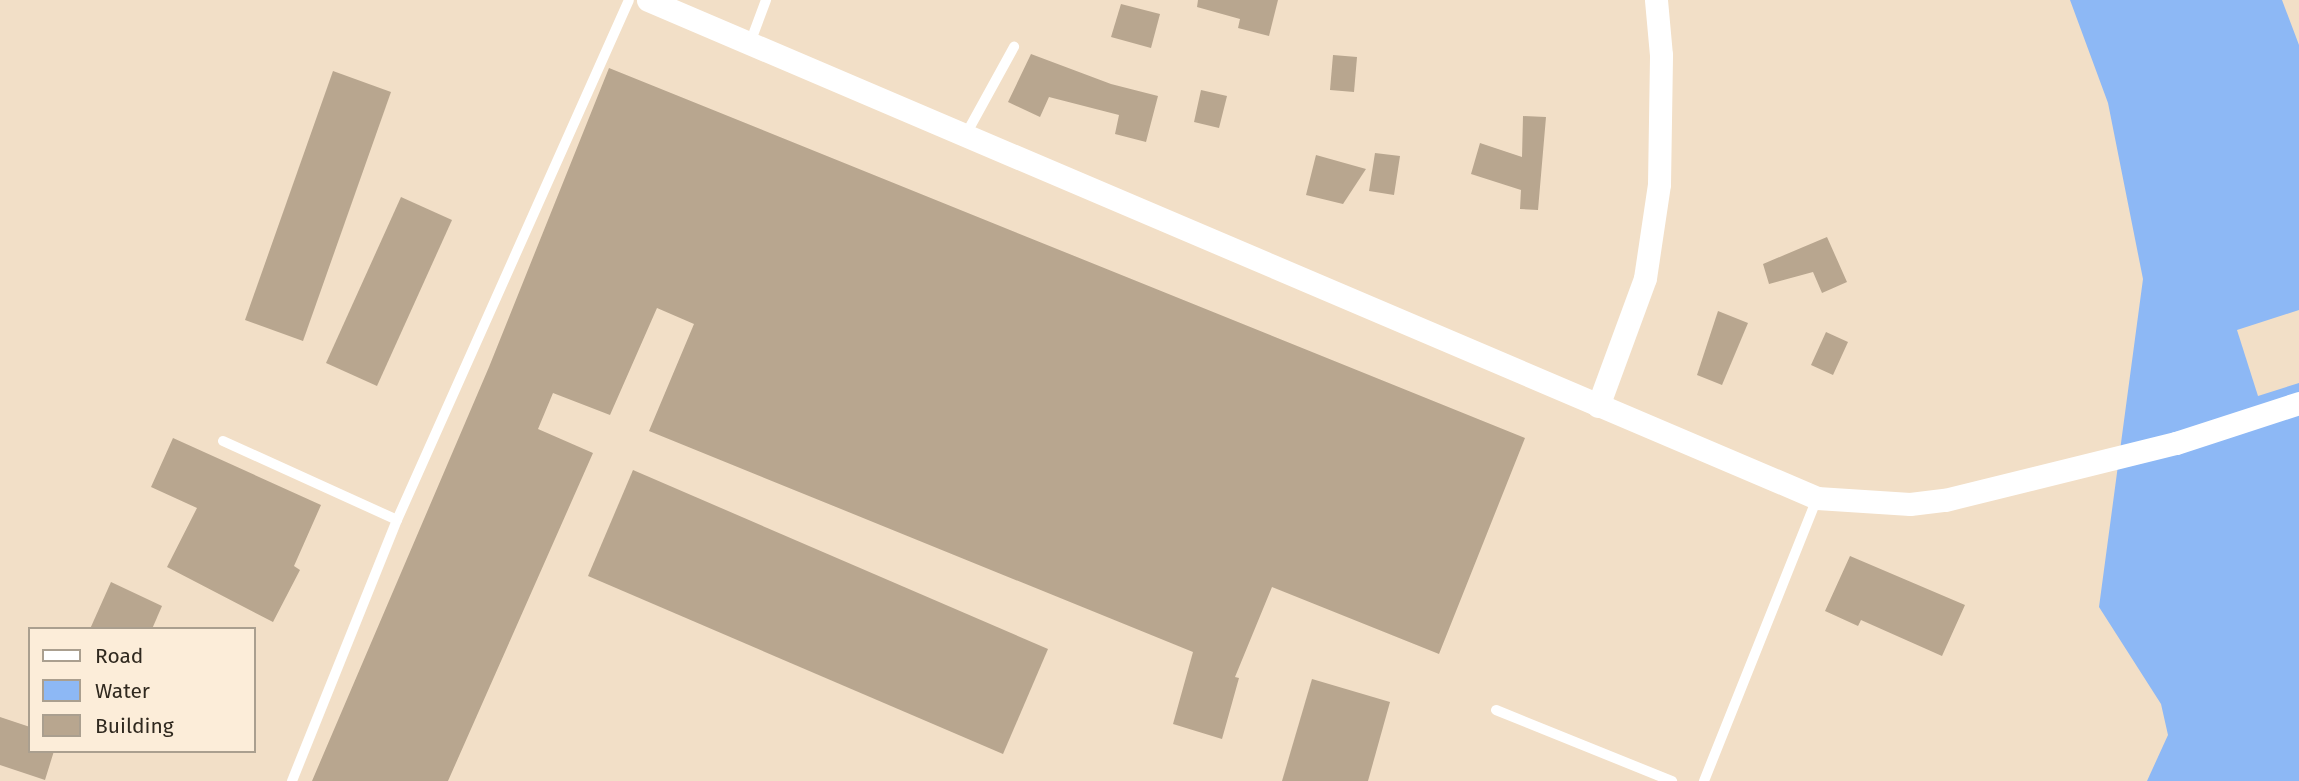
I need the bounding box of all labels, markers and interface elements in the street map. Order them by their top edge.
legend [28,627,256,753]
text: Road [95,643,143,669]
text: Water [95,678,150,704]
text: Building [95,713,174,739]

